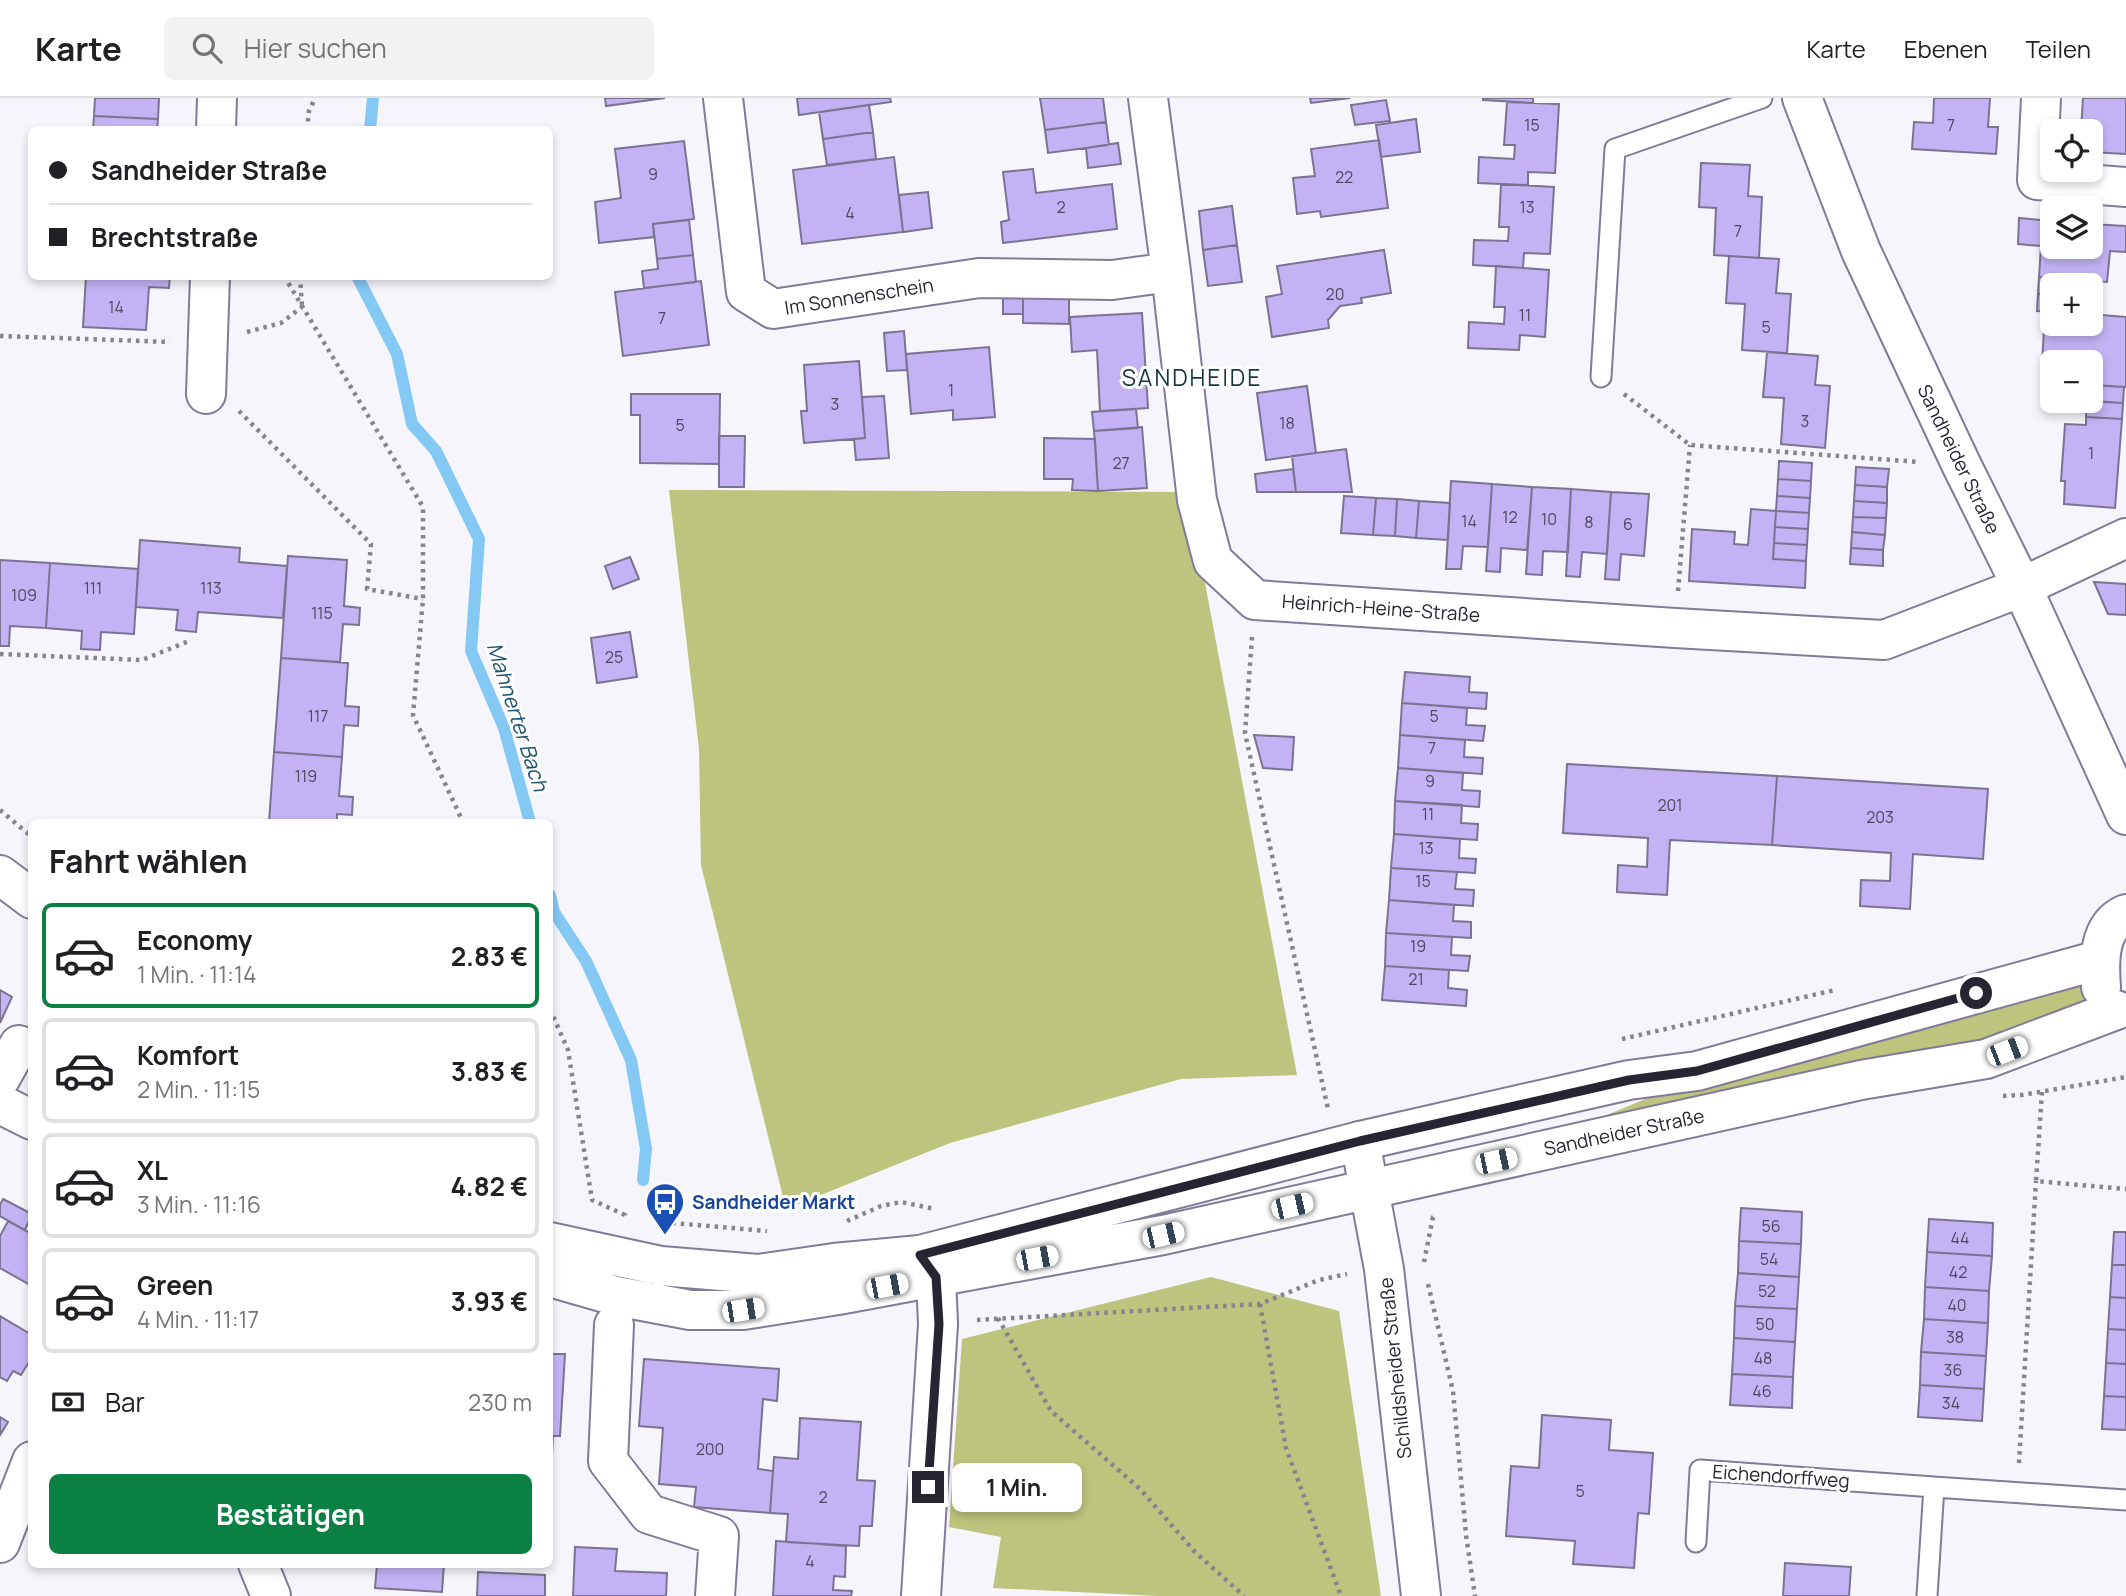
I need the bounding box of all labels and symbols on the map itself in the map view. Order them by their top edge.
house number: 15 [1524,114,1540,136]
house number: 7 [1947,114,1955,136]
house number: 9 [648,163,658,185]
house number: 22 [1335,166,1353,188]
house number: 2 [1056,196,1066,218]
house number: 13 [1519,196,1535,218]
house number: 4 [845,202,855,224]
house number: 7 [1734,220,1742,242]
street label: Im Sonnenschein [783,271,935,321]
house number: 20 [1326,283,1344,305]
house number: 14 [108,296,124,318]
house number: 11 [1519,304,1531,326]
house number: 7 [658,307,666,329]
house number: 5 [1761,316,1771,338]
district label: SANDHEIDE [1122,361,1262,393]
house number: 1 [948,379,954,401]
street label: Sandheider Straße [1911,380,2007,538]
house number: 3 [831,393,839,415]
house number: 3 [1801,410,1809,432]
house number: 18 [1279,412,1295,434]
house number: 5 [675,414,685,436]
house number: 1 [2088,442,2094,464]
house number: 27 [1112,452,1130,474]
house number: 12 [1502,506,1518,528]
house number: 10 [1541,508,1557,530]
house number: 14 [1461,510,1477,532]
house number: 8 [1584,511,1594,533]
house number: 6 [1623,513,1633,535]
house number: 111 [84,577,102,599]
house number: 113 [200,577,222,599]
house number: 109 [11,584,37,606]
street label: Heinrich-Heine-Straße [1281,588,1481,628]
house number: 115 [311,602,333,624]
water label: Mahnerter Bach [481,639,556,796]
house number: 25 [605,646,623,668]
house number: 117 [308,705,328,727]
house number: 5 [1429,705,1439,727]
house number: 7 [1428,737,1436,759]
house number: 119 [295,765,317,787]
house number: 9 [1425,770,1435,792]
house number: 201 [1657,794,1683,816]
house number: 11 [1422,803,1434,825]
house number: 203 [1866,806,1894,828]
house number: 13 [1418,837,1434,859]
house number: 15 [1415,870,1431,892]
house number: 19 [1410,935,1426,957]
house number: 21 [1408,968,1424,990]
route start [1960,977,1992,1009]
car [1984,1034,2031,1068]
street label: Sandheider Straße [1541,1102,1707,1162]
car [1474,1146,1519,1176]
bus stop icon: Sandheider Markt [644,1181,686,1236]
place label: Sandheider Markt [692,1189,855,1215]
car [1270,1191,1315,1221]
house number: 56 [1761,1215,1781,1237]
car [1141,1220,1186,1250]
house number: 44 [1950,1227,1970,1249]
car [1015,1244,1060,1272]
house number: 54 [1760,1248,1778,1270]
house number: 42 [1949,1261,1967,1283]
car [865,1272,910,1300]
street label: Schildsheider Straße [1373,1276,1417,1460]
house number: 52 [1758,1280,1776,1302]
house number: 40 [1947,1294,1967,1316]
car [721,1296,766,1324]
house number: 50 [1756,1313,1775,1335]
house number: 38 [1946,1326,1964,1348]
house number: 48 [1754,1347,1772,1369]
house number: 36 [1944,1359,1962,1381]
house number: 46 [1752,1380,1772,1402]
house number: 34 [1942,1392,1960,1414]
house number: 200 [696,1438,724,1460]
street label: Eichendorffweg [1711,1458,1851,1494]
callout: 1 Min. [953,1462,1082,1512]
route end [912,1471,944,1503]
house number: 5 [1575,1480,1585,1502]
house number: 2 [818,1486,828,1508]
house number: 4 [805,1550,815,1572]

